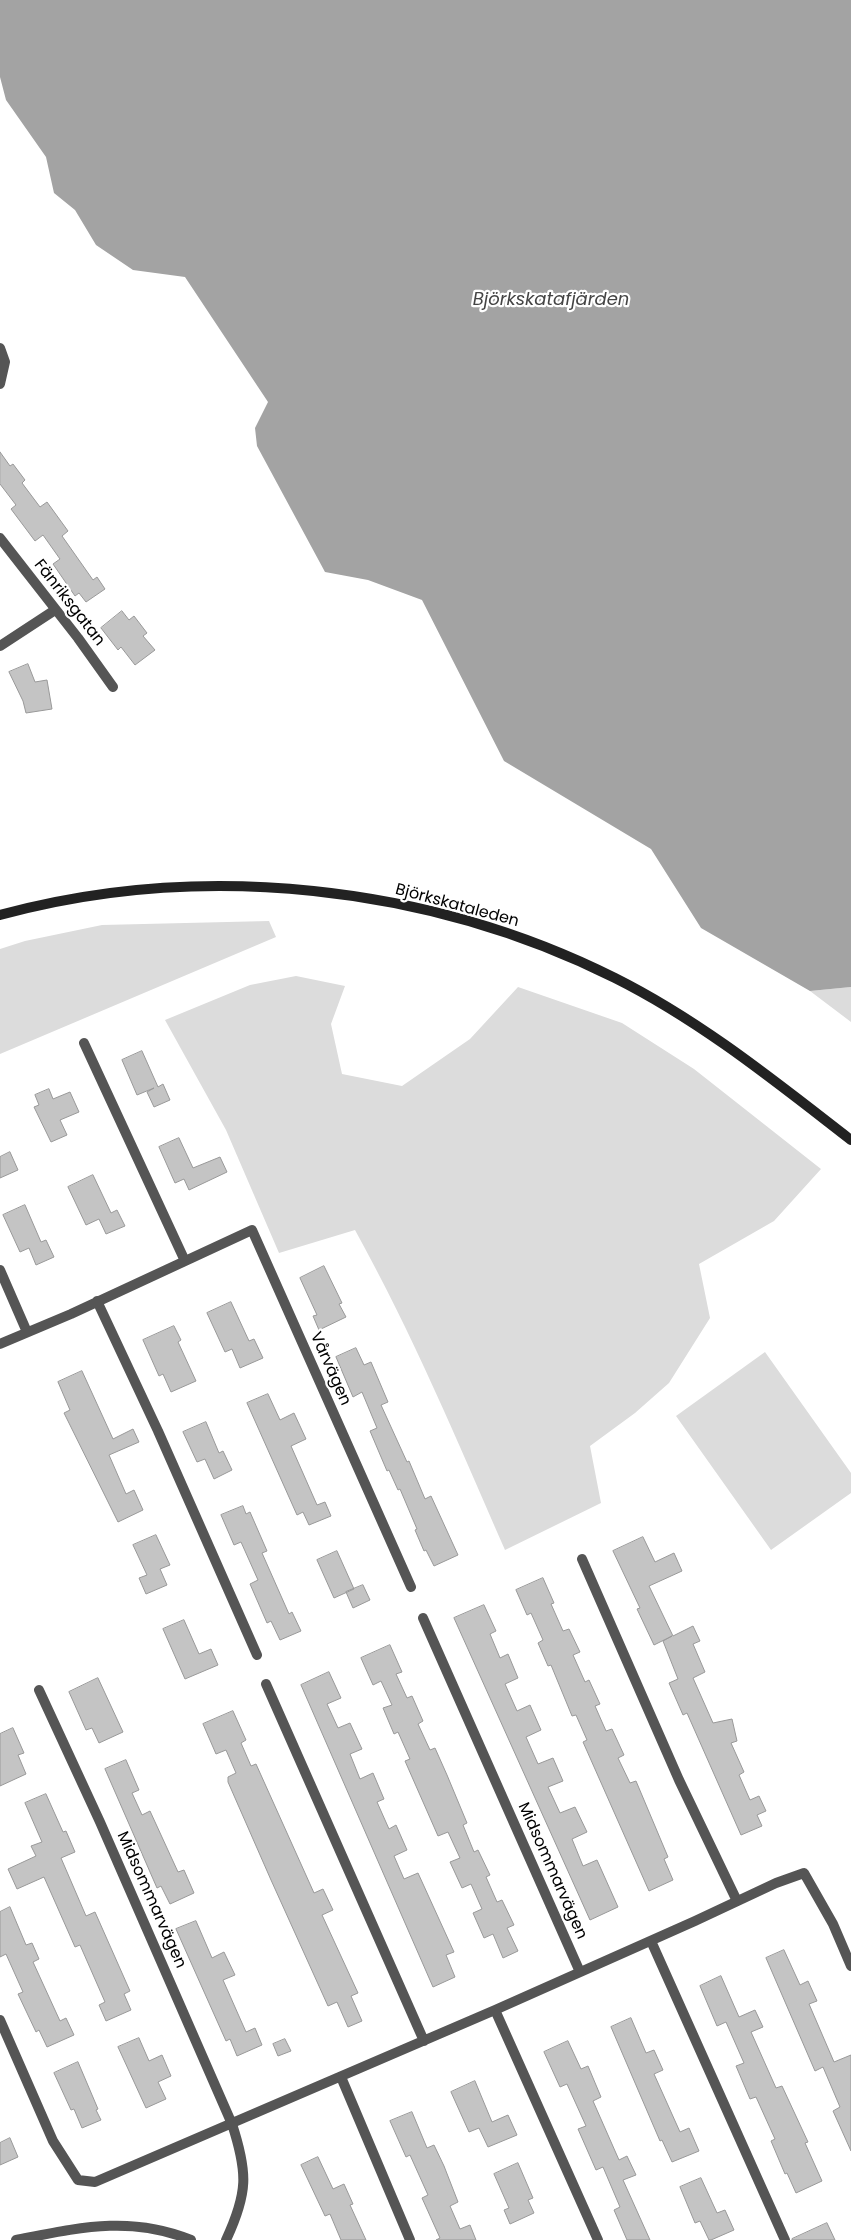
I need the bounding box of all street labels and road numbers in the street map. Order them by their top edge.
street label: Fänriksgatan [29,556,109,650]
street label: Björkskataleden [393,880,521,932]
street label: Vårvägen [305,1329,355,1409]
street label: Midsommarvägen [513,1800,591,1942]
street label: Midsommarvägen [112,1829,190,1971]

